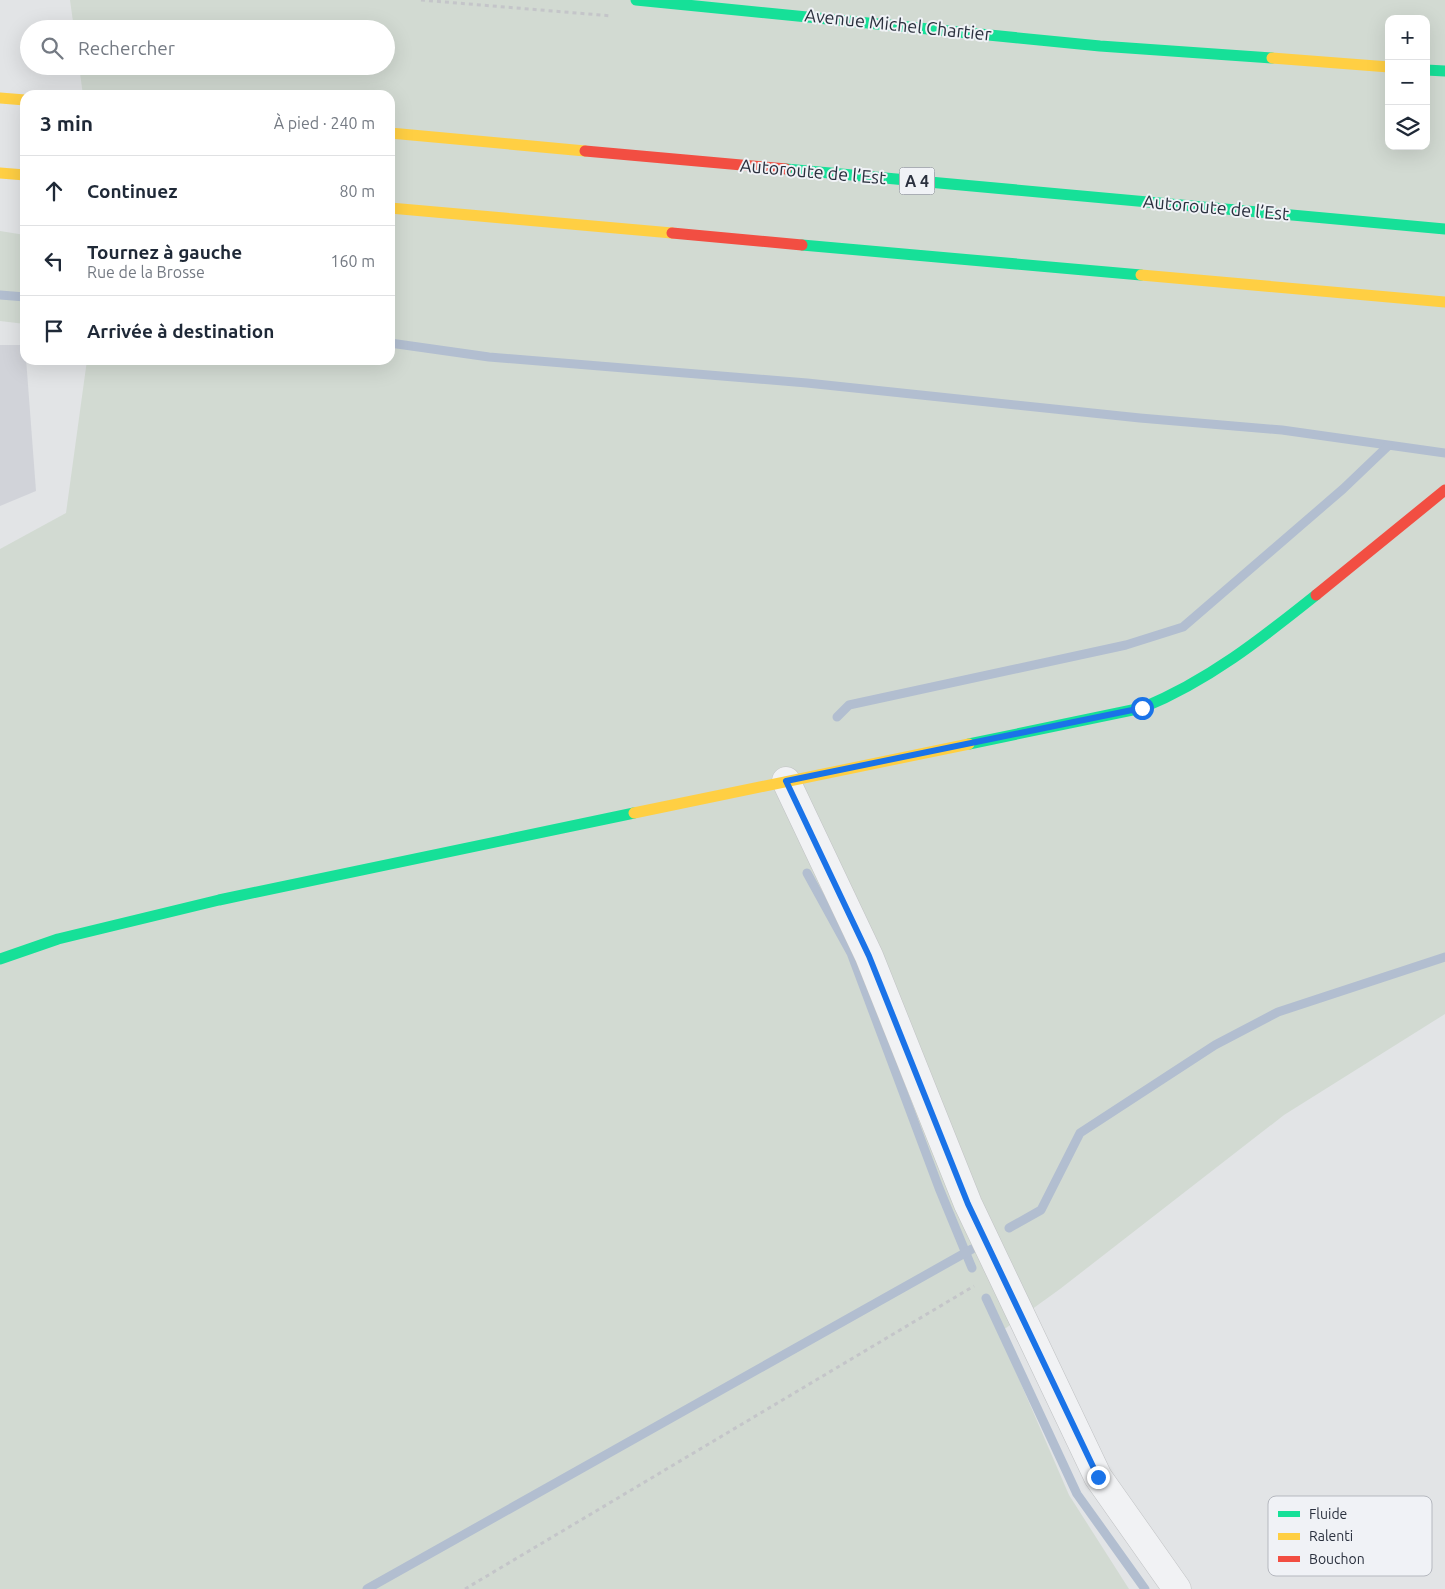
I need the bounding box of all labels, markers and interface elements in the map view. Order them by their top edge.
street label: Avenue Michel Chartier [804,4,993,44]
map controls [1385,15,1430,150]
button: + [1385,15,1430,60]
search box [20,20,395,75]
icon: search [38,34,66,62]
text: Rechercher [78,37,175,59]
button: − [1385,60,1430,105]
button: layers [1385,105,1430,150]
text: 3 min [40,111,93,135]
text: À pied · 240 m [274,114,375,132]
street label: Autoroute de l’Est [739,155,887,187]
road number: A 4 [900,168,934,195]
icon: ahead [40,177,68,205]
text: Continuez [87,180,177,202]
text: 80 m [339,182,375,200]
street label: Autoroute de l’Est [1142,191,1290,223]
text: Tournez à gauche [87,241,242,263]
icon: left [40,247,68,275]
text: 160 m [330,252,375,270]
text: Rue de la Brosse [87,263,205,281]
icon: arrive [40,317,68,345]
text: Arrivée à destination [87,320,274,342]
route start [1131,697,1154,720]
route end [1087,1466,1110,1489]
legend [1268,1496,1432,1576]
text: Fluide [1309,1506,1347,1522]
text: Ralenti [1309,1528,1353,1544]
text: Bouchon [1309,1551,1365,1567]

